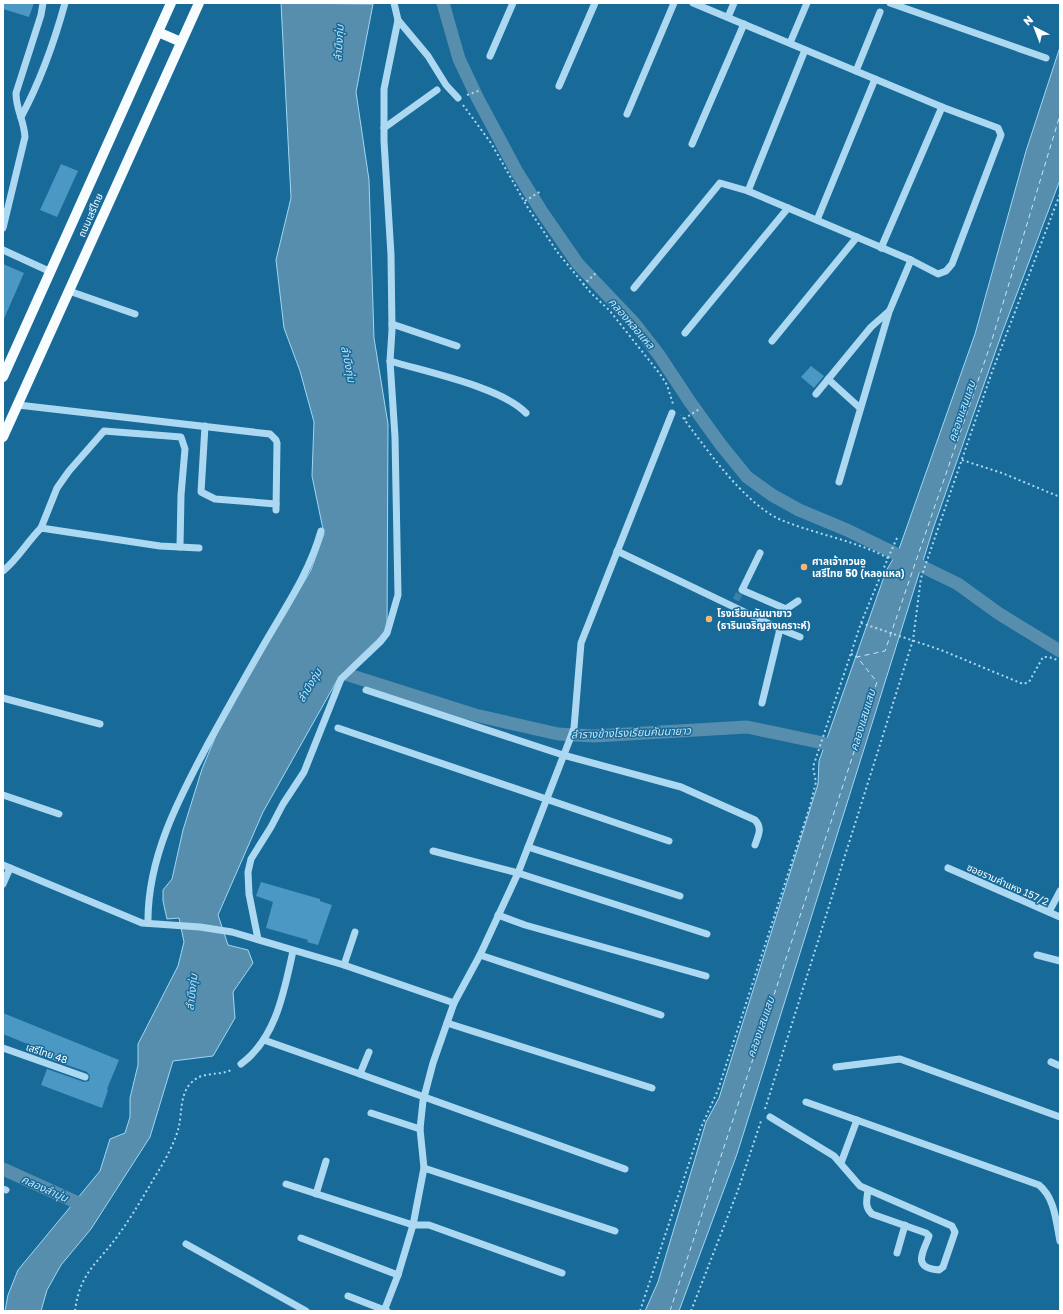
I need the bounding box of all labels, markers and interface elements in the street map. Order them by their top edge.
north arrow [1015,8,1055,48]
text: N [1021,13,1035,28]
water label: ลำบึงกุ่ม [330,23,347,62]
street label: ถนนเสรีไทย [75,191,105,239]
water label: คลองหลอแหล [606,295,658,352]
water label: ลำบึงกุ่ม [338,345,359,385]
water label: คลองแสนแสบ [945,378,978,443]
place label: ศาลเจ้ากวนอู เสรีไทย 50 (หลอแหล) [812,555,905,579]
marker: ศาลเจ้ากวนอู เสรีไทย 50 (หลอแหล) [799,562,809,572]
place label: โรงเรียนคันนายาว (ธารินเจริญสงเคราะห์) [717,607,811,631]
marker: โรงเรียนคันนายาว (ธารินเจริญสงเคราะห์) [704,614,714,624]
water label: ลำบึงกุ่ม [294,665,326,705]
water label: คลองแสนแสบ [846,686,878,752]
water label: ลำรางข้างโรงเรียนคันนายาว [571,723,692,741]
street label: ซอยรามคำแหง 157/2 [965,861,1051,908]
water label: ลำบึงกุ่ม [183,972,201,1011]
water label: คลองแสนแสบ [744,994,777,1059]
street label: เสรีไทย 48 [25,1040,69,1066]
water label: คลองลำนุ่น [19,1172,71,1205]

